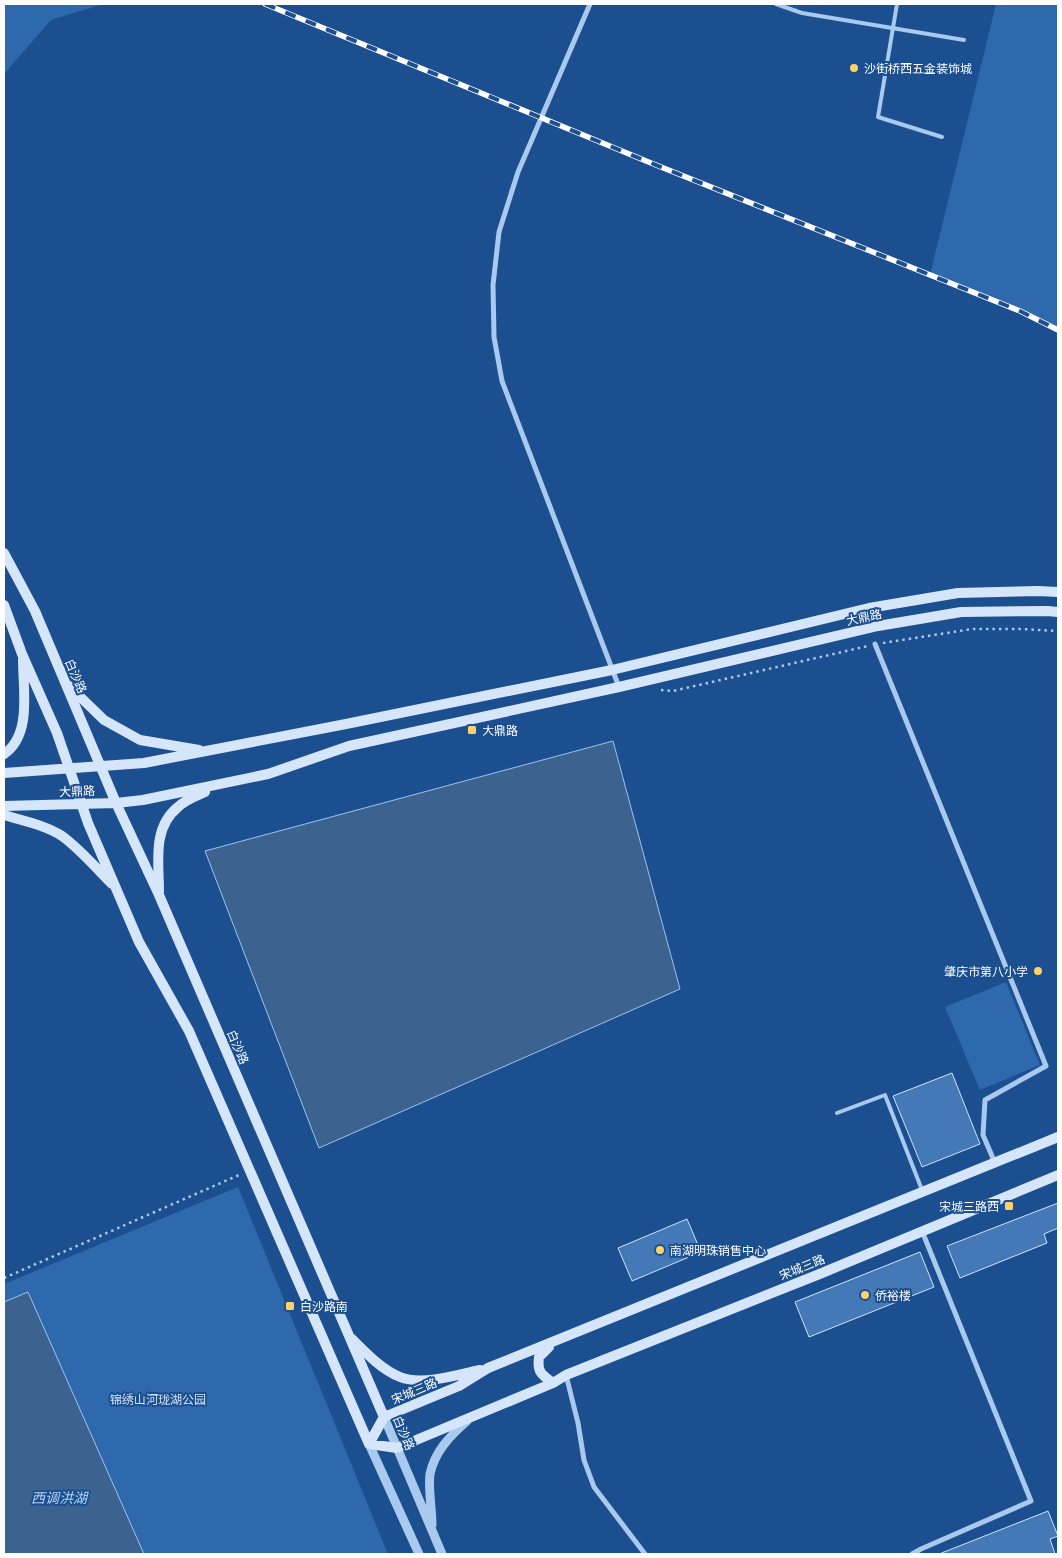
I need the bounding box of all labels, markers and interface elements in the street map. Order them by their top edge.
place label: 沙街桥西五金装饰城 [864,61,972,76]
marker: 沙街桥西五金装饰城 [848,62,860,74]
street label: 大鼎路 [845,606,883,628]
street label: 白沙路 [62,656,90,696]
place label: 大鼎路 [482,723,518,738]
marker: 大鼎路 [466,724,478,736]
street label: 大鼎路 [59,783,95,799]
place label: 肇庆市第八小学 [944,964,1028,979]
marker: 肇庆市第八小学 [1032,965,1044,977]
street label: 白沙路 [224,1027,252,1067]
place label: 宋城三路西 [939,1199,999,1214]
marker: 宋城三路西 [1003,1200,1015,1212]
place label: 南湖明珠销售中心 [670,1243,766,1258]
marker: 南湖明珠销售中心 [654,1244,666,1256]
street label: 宋城三路 [777,1251,827,1283]
place label: 侨裕楼 [875,1288,911,1303]
marker: 侨裕楼 [859,1289,871,1301]
place label: 白沙路南 [300,1299,348,1314]
marker: 白沙路南 [284,1300,296,1312]
street label: 宋城三路 [389,1375,439,1407]
park label: 锦绣山河珑湖公园 [110,1392,206,1407]
street label: 白沙路 [390,1413,418,1453]
water label: 西调洪湖 [31,1489,89,1507]

